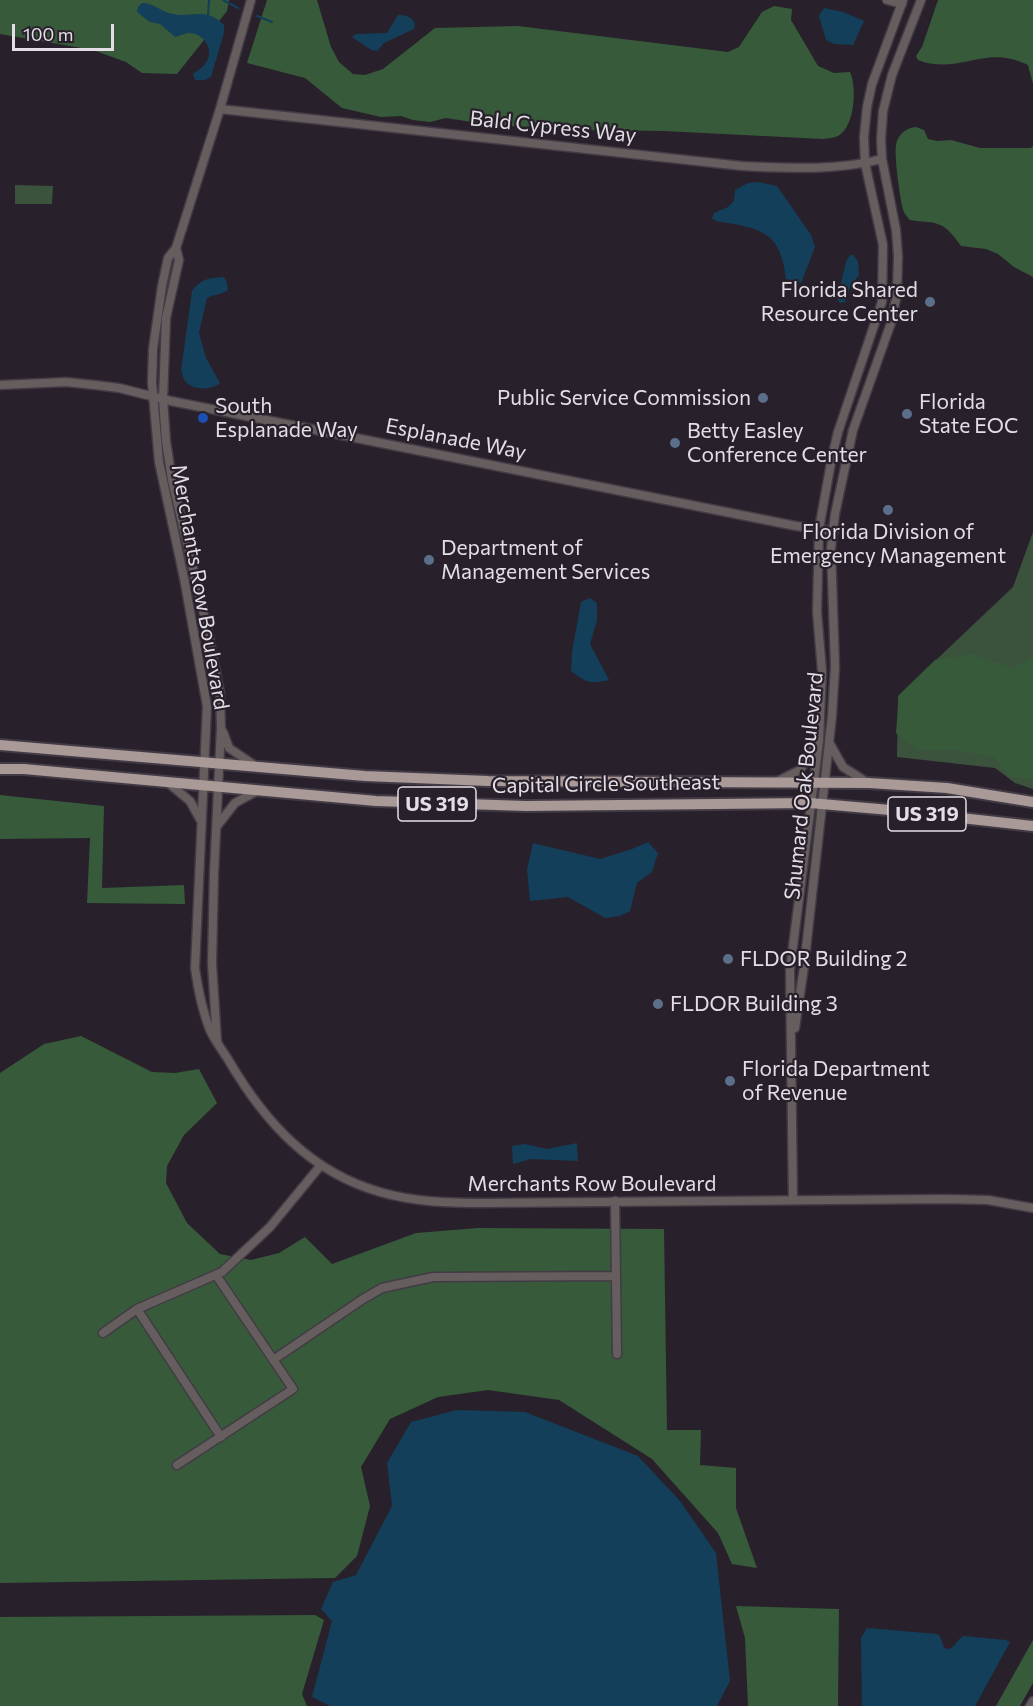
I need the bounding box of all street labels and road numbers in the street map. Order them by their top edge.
street label: Bald Cypress Way [468,106,638,148]
street label: Esplanade Way [383,413,529,465]
street label: Merchants Row Boulevard [166,462,234,712]
street label: Shumard Oak Boulevard [780,671,828,901]
street label: Capital Circle Southeast [492,769,720,799]
road number: US 319 [398,787,476,821]
road number: US 319 [888,797,966,831]
street label: Merchants Row Boulevard [468,1171,716,1197]

